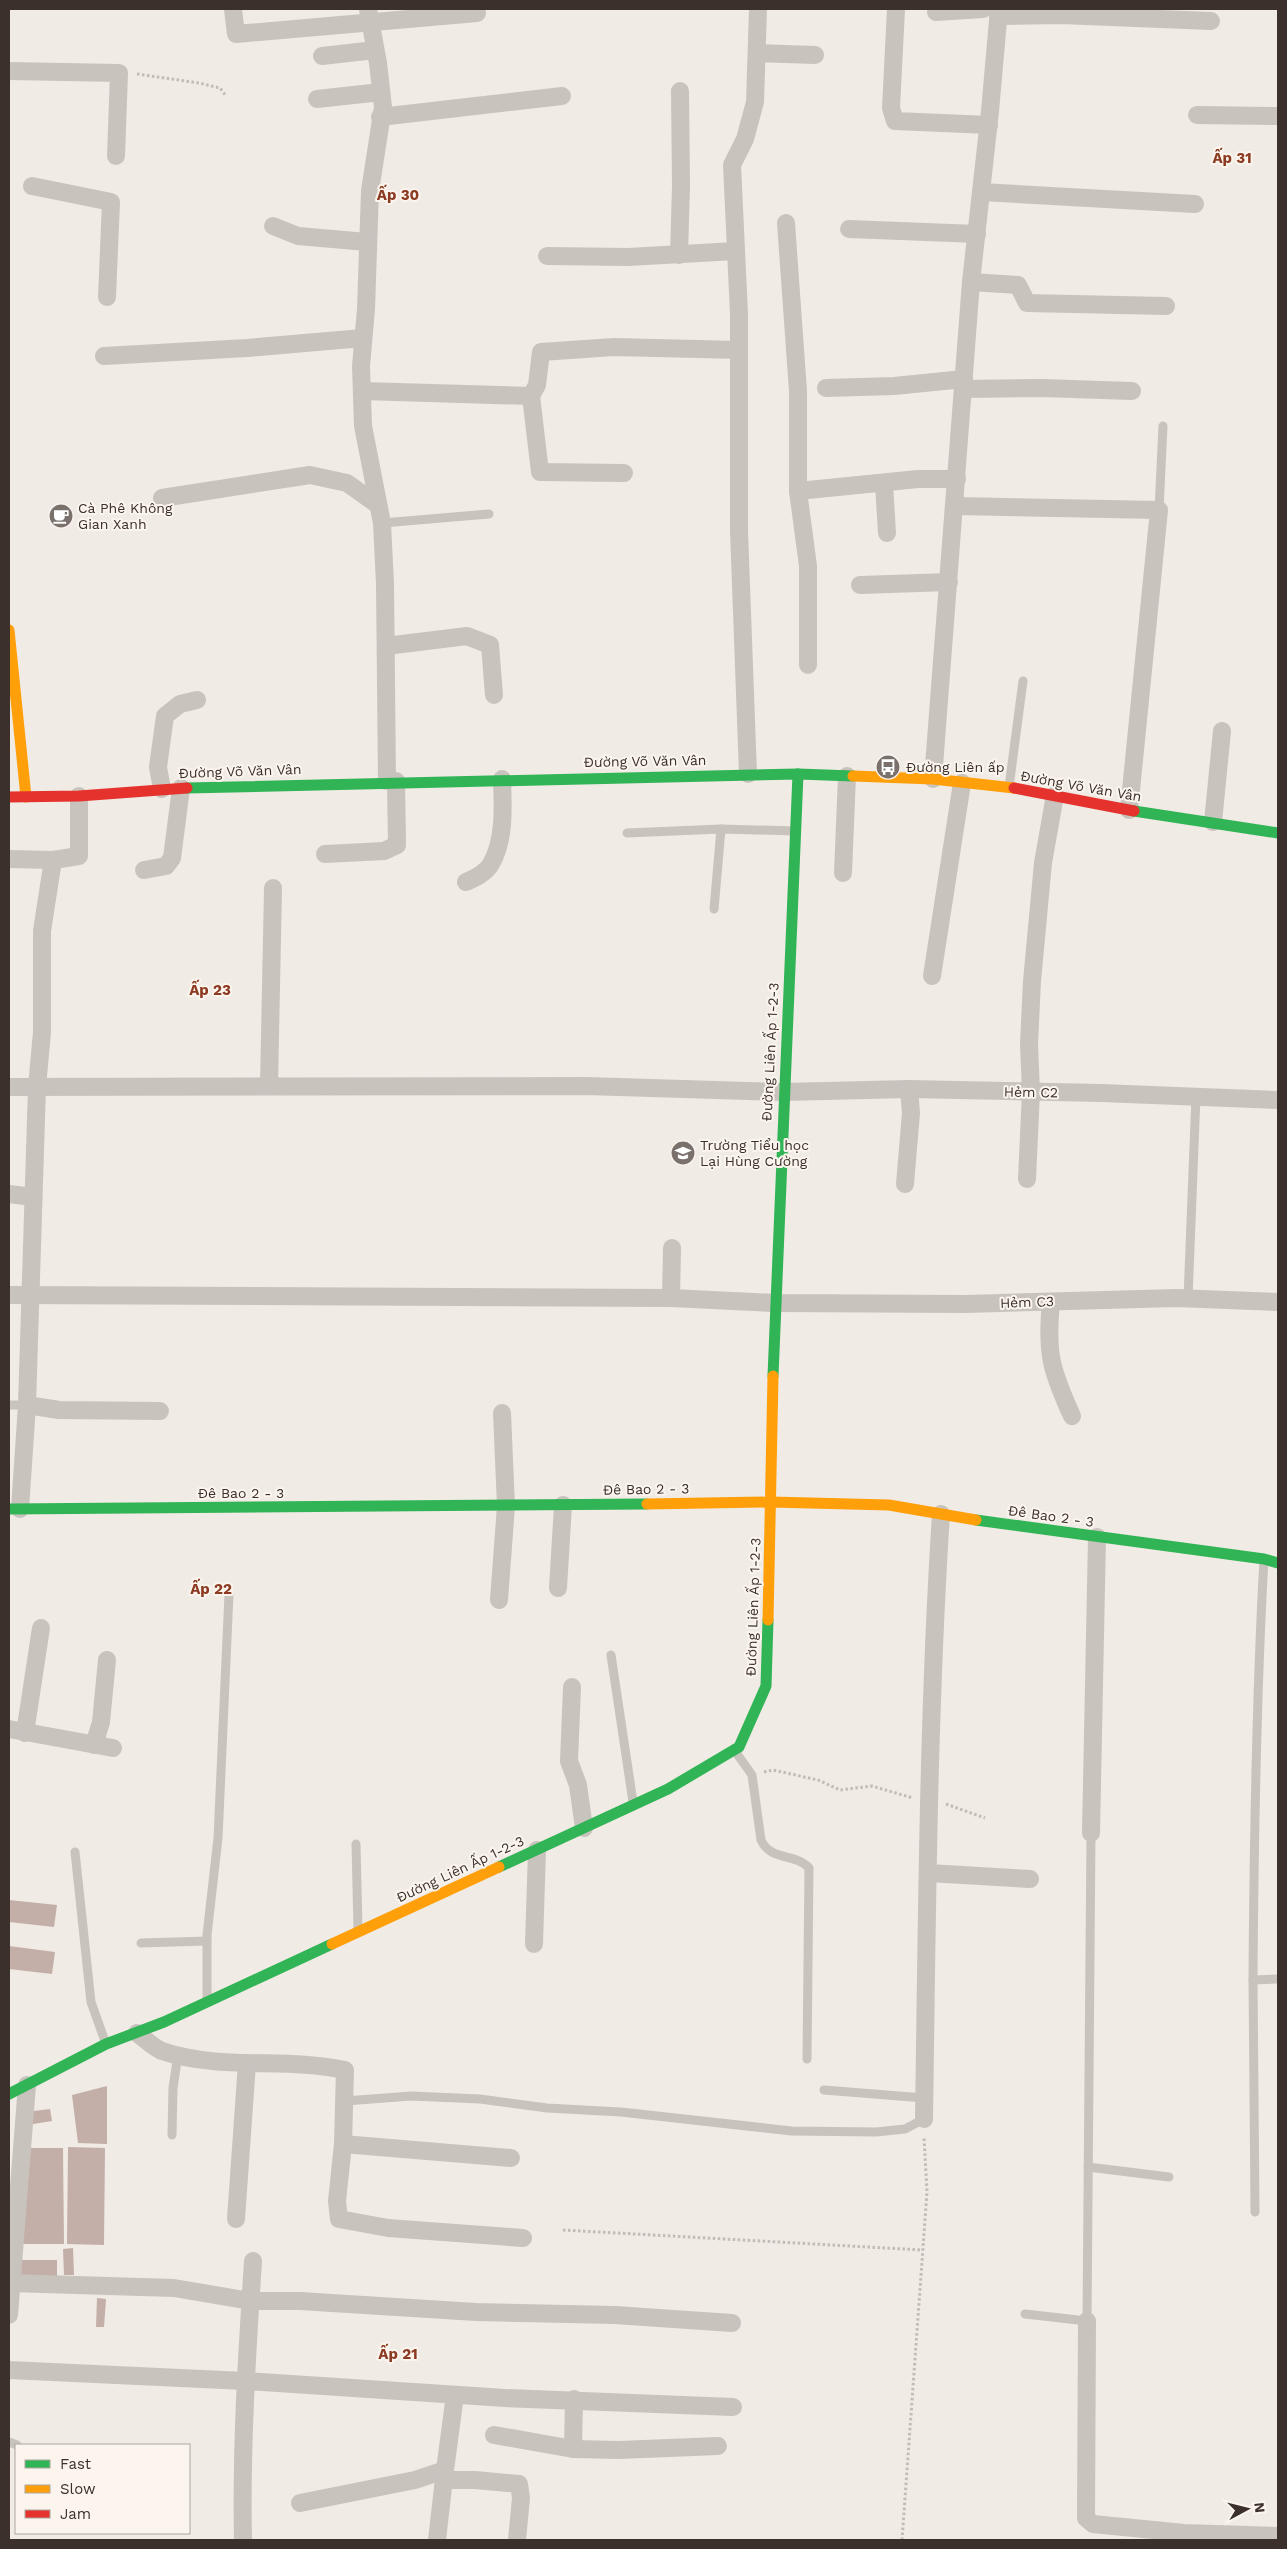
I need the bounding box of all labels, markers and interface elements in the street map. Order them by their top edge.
district label: Ấp 31 [1212,147,1252,167]
district label: Ấp 30 [377,184,419,204]
place label: Cà Phê Không Gian Xanh [78,500,173,532]
cafe icon: Cà Phê Không Gian Xanh [48,503,74,529]
street label: Đường Võ Văn Vân [583,752,707,770]
bus stop icon: Đường Liên ấp [875,754,901,780]
place label: Đường Liên ấp [906,759,1005,775]
street label: Đường Võ Văn Vân [178,761,302,781]
street label: Đường Võ Văn Vân [1019,767,1143,805]
district label: Ấp 23 [189,979,231,999]
street label: Đường Liên Ấp 1-2-3 [757,982,782,1122]
street label: Hẻm C2 [1004,1084,1058,1100]
place label: Trường Tiểu học Lại Hùng Cường [700,1137,809,1169]
school or university icon: Trường Tiểu học Lại Hùng Cường [670,1140,696,1166]
street label: Hẻm C3 [1000,1293,1054,1311]
street label: Đê Bao 2 - 3 [603,1480,689,1498]
street label: Đê Bao 2 - 3 [198,1485,284,1501]
street label: Đê Bao 2 - 3 [1007,1502,1095,1530]
street label: Đường Liên Ấp 1-2-3 [742,1537,763,1677]
district label: Ấp 22 [190,1578,232,1598]
street label: Đường Liên Ấp 1-2-3 [393,1832,526,1906]
district label: Ấp 21 [378,2343,418,2363]
legend [15,2444,190,2534]
text: Fast [60,2455,92,2473]
text: Slow [60,2480,96,2498]
north arrow [1222,2484,1272,2534]
text: N [1251,2501,1268,2514]
text: Jam [60,2505,91,2523]

